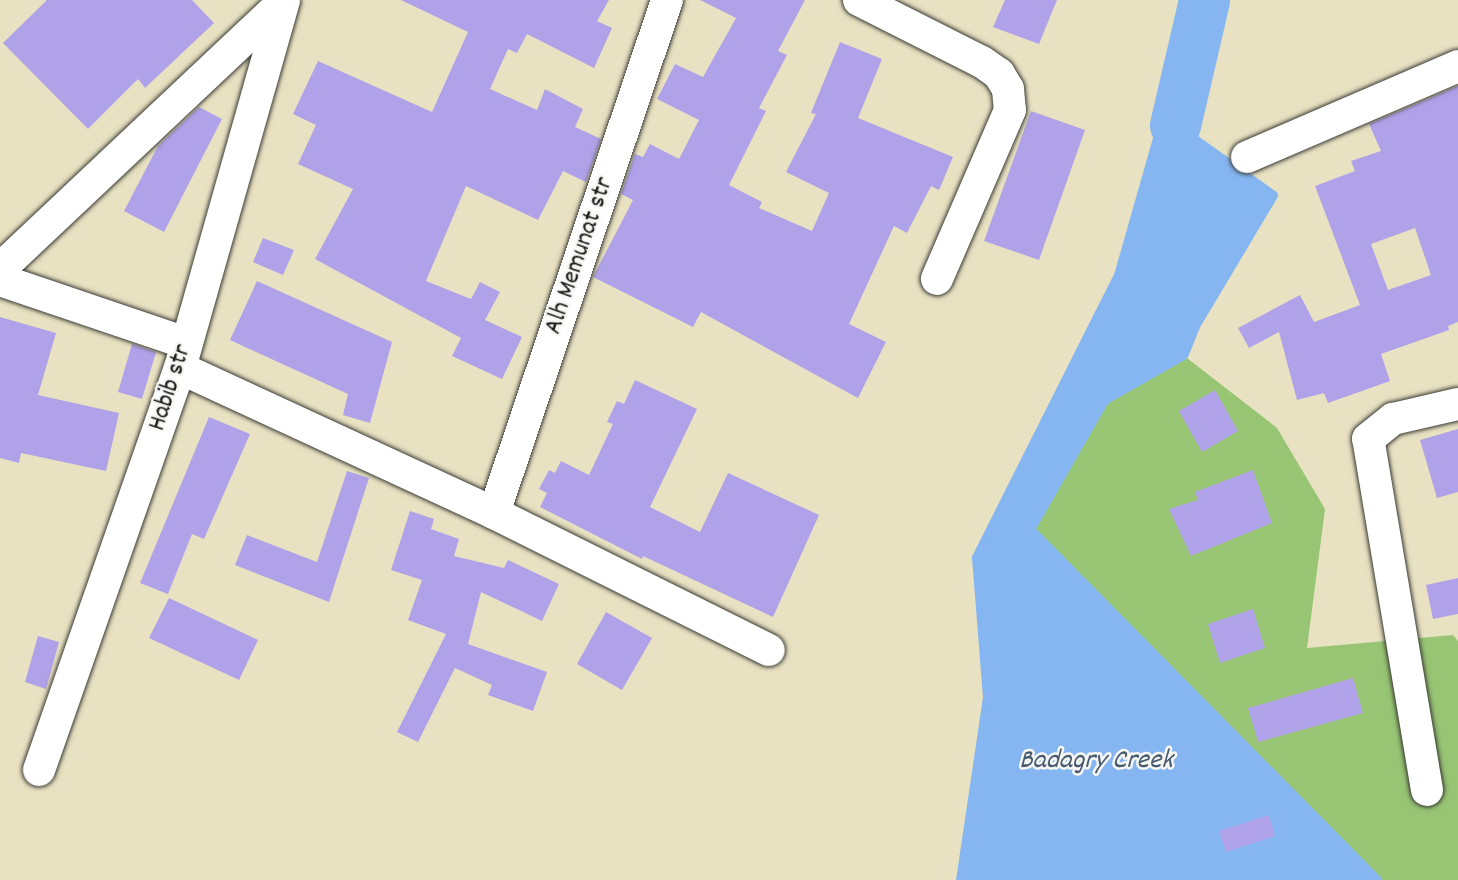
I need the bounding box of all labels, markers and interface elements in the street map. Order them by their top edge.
street label: Alh Memunat str [539,173,621,339]
street label: Habib str [142,341,200,435]
water label: Badagry Creek [1019,745,1173,779]

